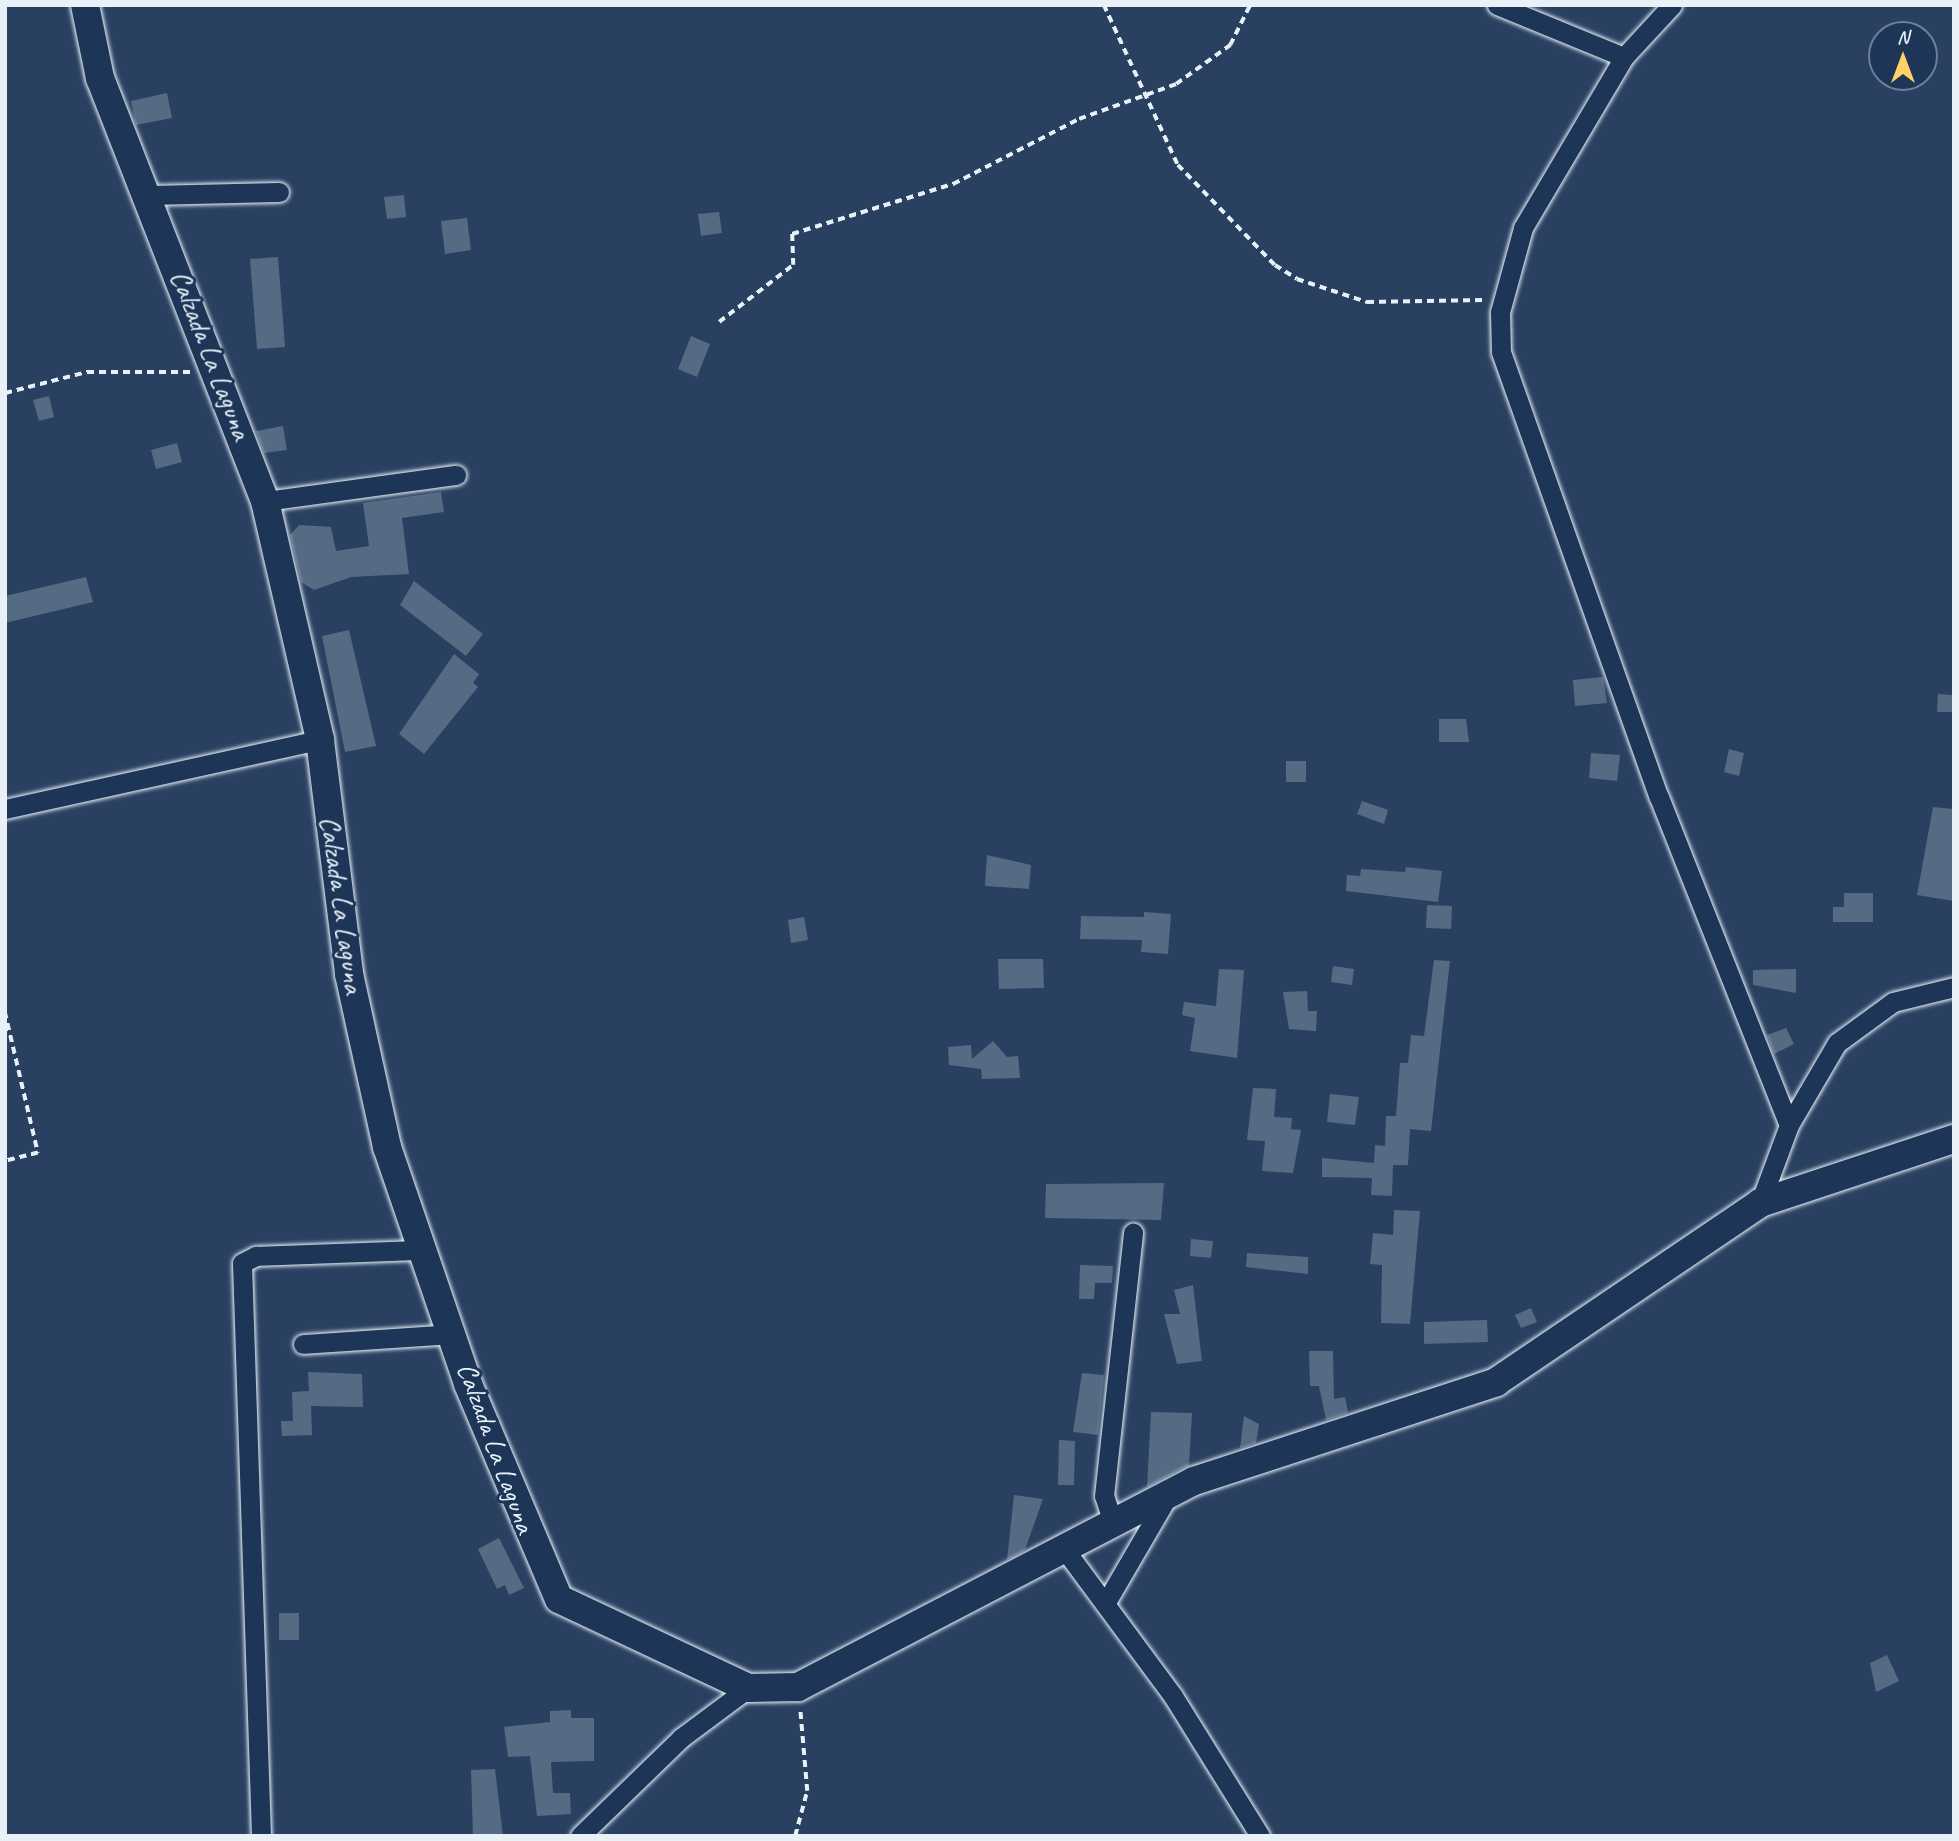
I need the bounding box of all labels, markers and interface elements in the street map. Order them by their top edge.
north arrow [1868,21,1938,91]
text: N [1897,25,1909,49]
street label: Calzada La Laguna [163,265,259,445]
street label: Calzada La Laguna [313,814,371,996]
street label: Calzada La Laguna [450,1358,542,1538]

